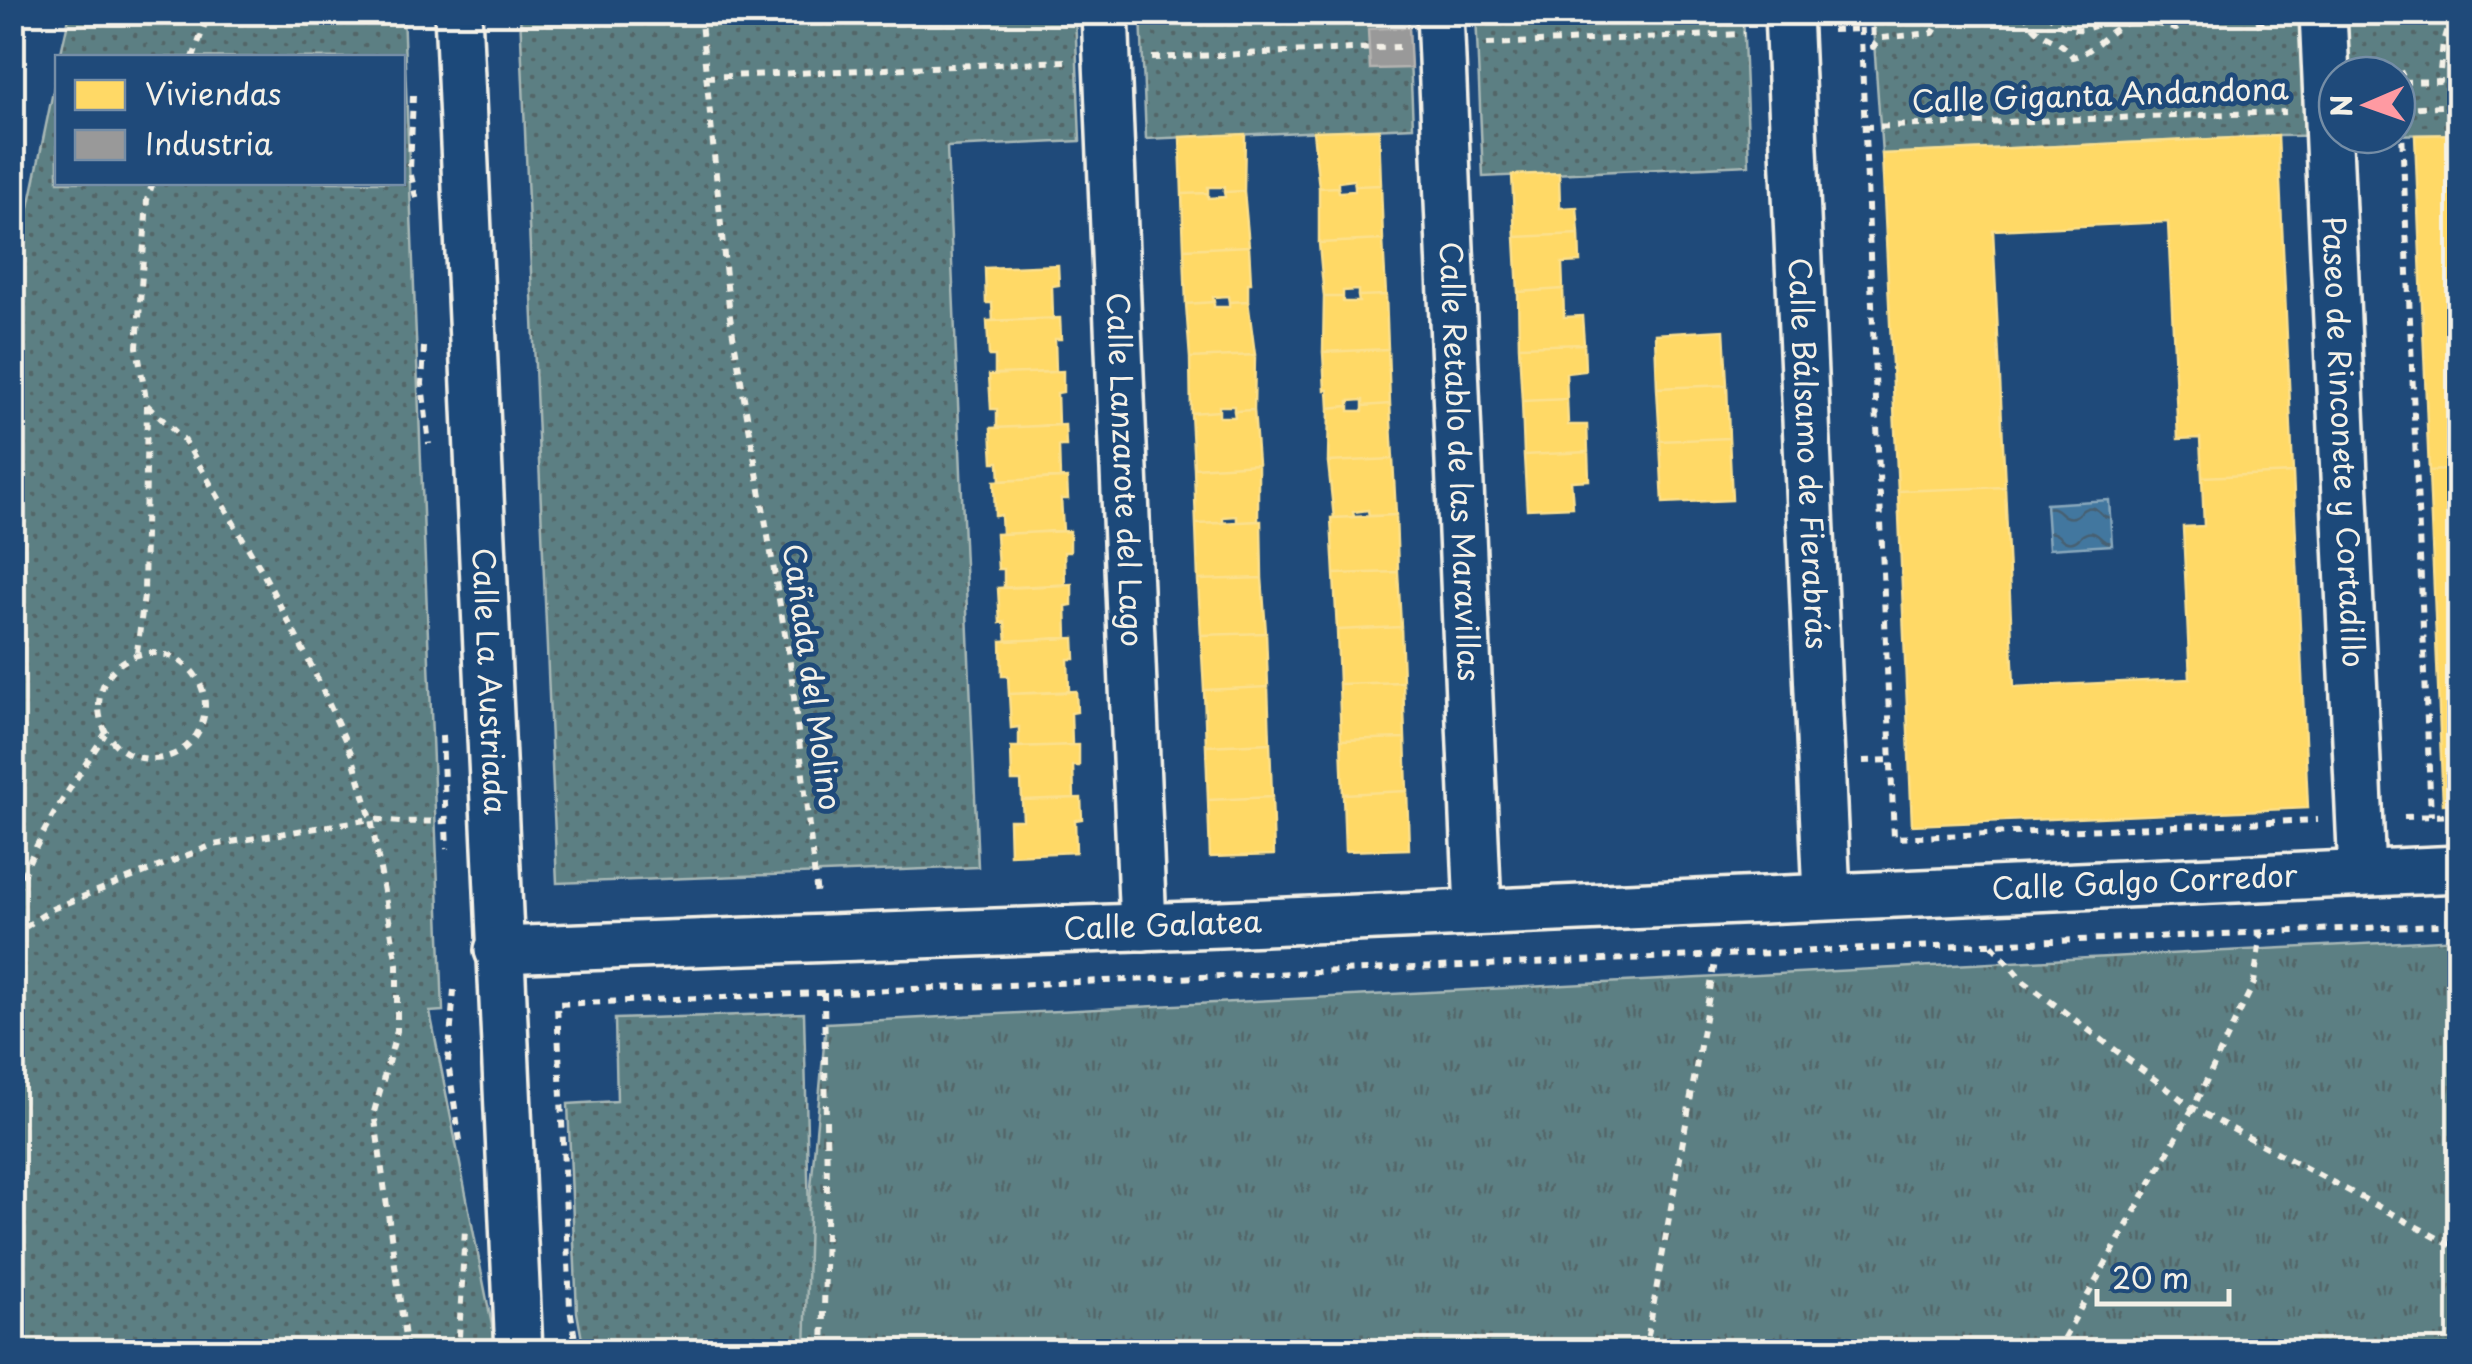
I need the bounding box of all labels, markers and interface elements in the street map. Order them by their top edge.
legend [55,55,405,185]
north arrow [2317,55,2417,155]
street label: Calle Giganta Andandona [1911,64,2289,123]
text: Viviendas [145,70,281,115]
text: N [2319,94,2362,118]
text: Industria [145,120,273,165]
street label: Paseo de Rinconete y Cortadillo [2312,215,2378,668]
street label: Calle Retablo de las Maravillas [1430,241,1493,682]
street label: Calle Bálsamo de Fierabrás [1779,256,1841,650]
street label: Calle Lanzarote del Lago [1097,291,1156,648]
street label: Cañada del Molino [772,540,854,813]
street label: Calle La Austriada [462,547,520,816]
street label: Calle Galgo Corredor [1991,851,2299,910]
street label: Calle Galatea [1063,897,1263,950]
scale bar [2097,1244,2230,1306]
text: 20 m [2112,1254,2189,1299]

